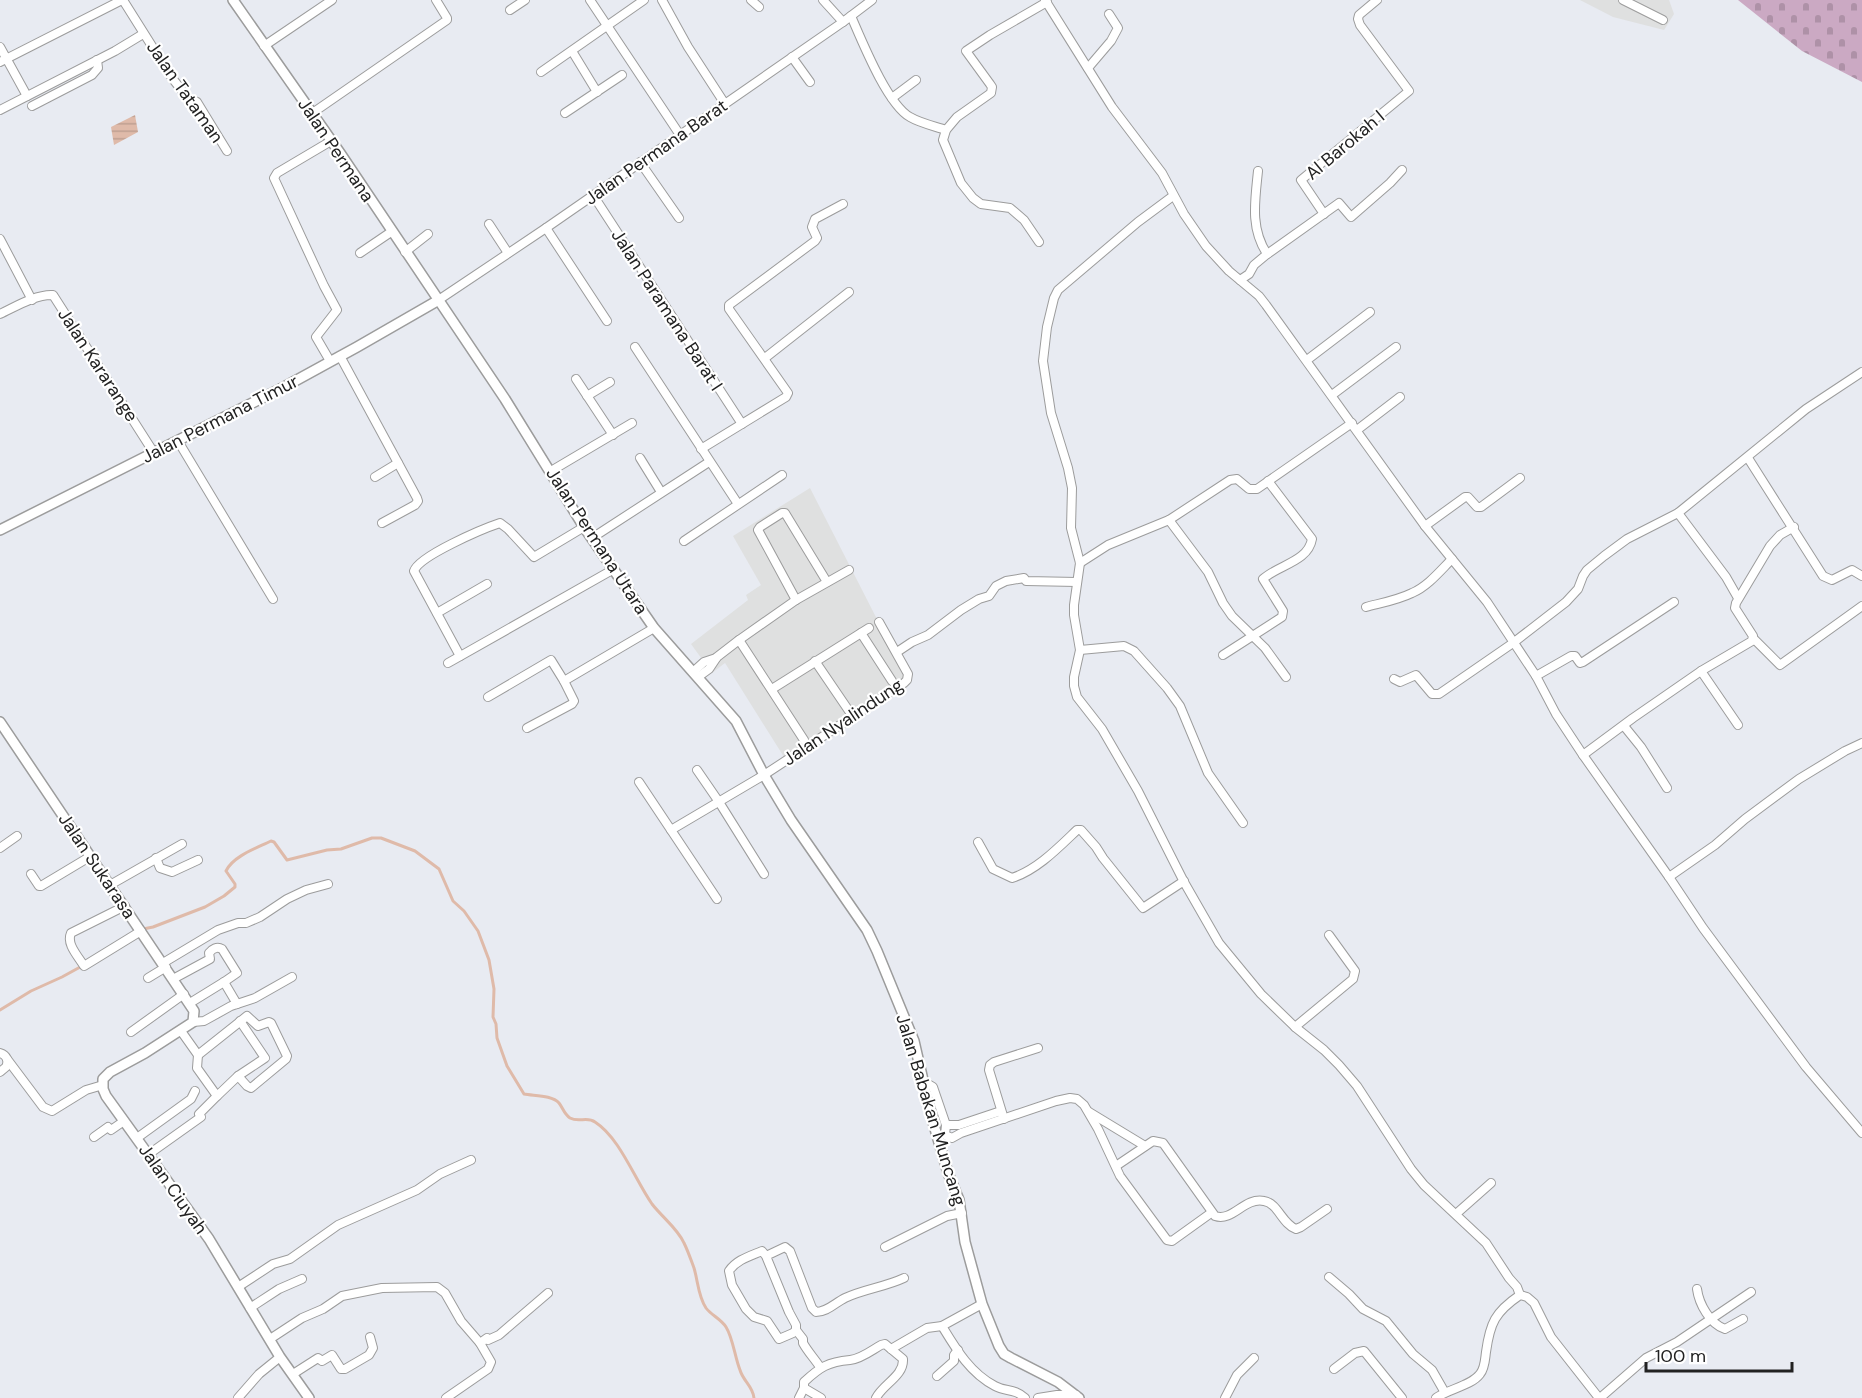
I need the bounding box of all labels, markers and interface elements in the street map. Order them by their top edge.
street label: Jalan Tataman [141,36,229,148]
street label: Jalan Permana [292,93,380,207]
street label: Jalan Permana Barat [580,94,732,210]
street label: Al Barokah I [1300,105,1390,185]
street label: Jalan Paramana Barat I [606,225,728,395]
street label: Jalan Kararange [52,304,144,426]
street label: Jalan Permana Timur [138,369,303,469]
street label: Jalan Permana Utara [541,463,653,619]
street label: Jalan Nyalindung [778,673,908,771]
street label: Jalan Sukarasa [53,808,141,924]
street label: Jalan Babakan Muncang [890,1011,972,1209]
street label: Jalan Ciuyah [133,1139,213,1239]
scale bar [1646,1335,1792,1373]
text: 100 m [1655,1344,1706,1368]

